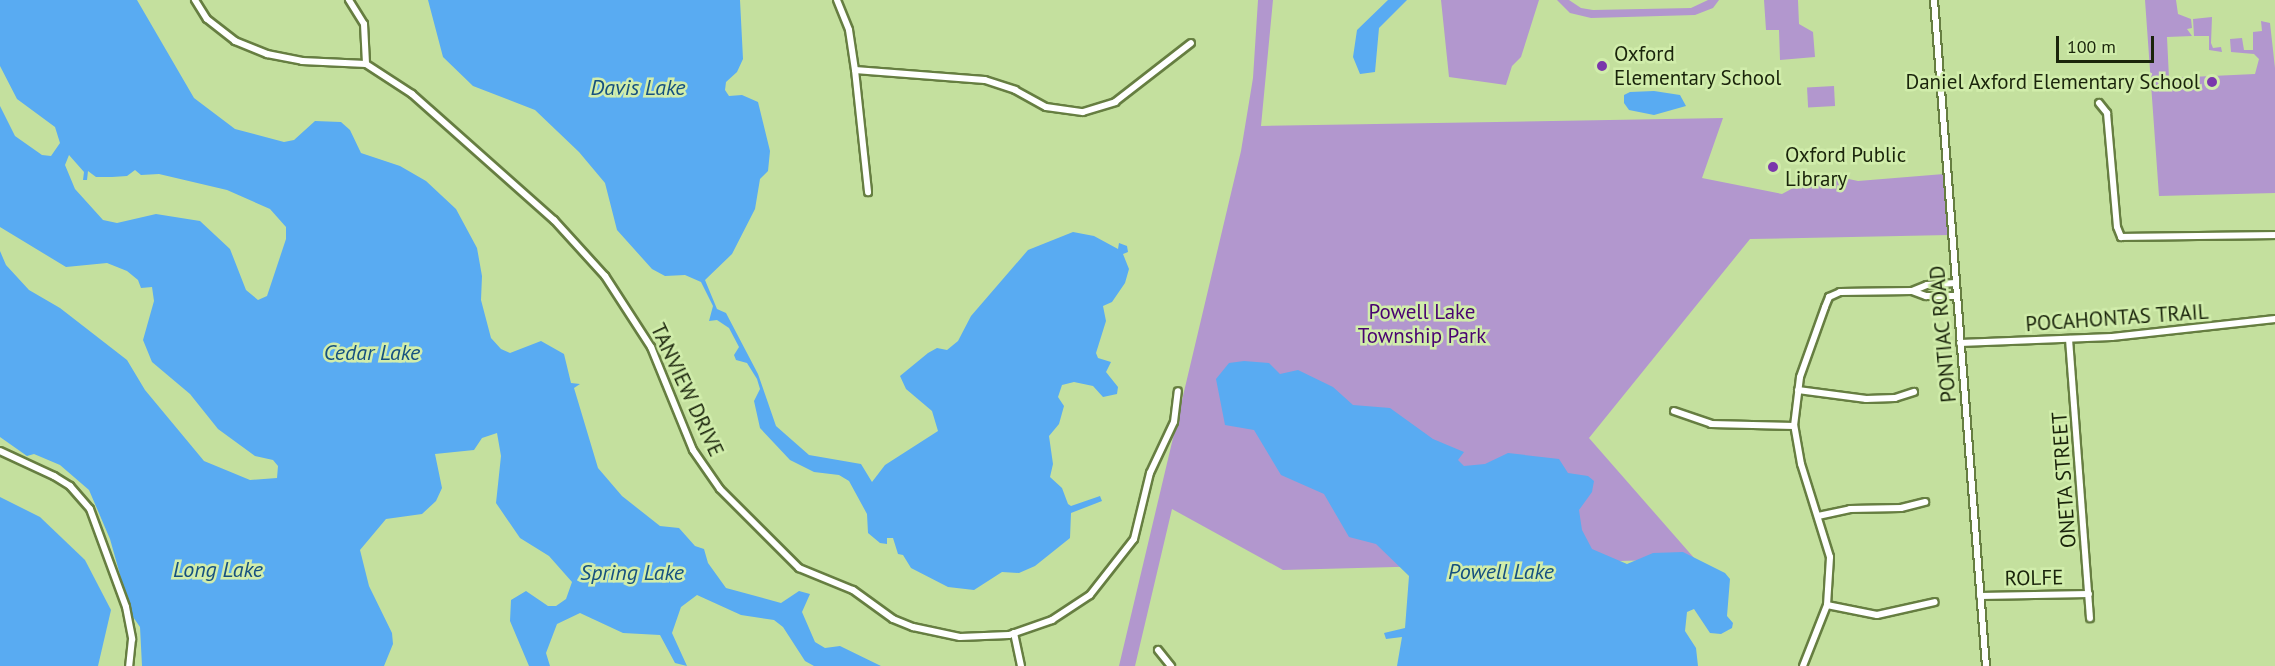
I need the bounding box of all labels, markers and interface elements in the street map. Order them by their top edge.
scale bar [2059,24,2156,62]
text: 100 m [2067,35,2116,58]
place label: Oxford Elementary School [1614,41,1782,91]
marker: Oxford Elementary School [1595,59,1609,73]
place label: Daniel Axford Elementary School [1904,69,2200,95]
water label: Davis Lake [591,75,685,101]
marker: Daniel Axford Elementary School [2205,75,2219,89]
place label: Oxford Public Library [1785,142,1906,192]
marker: Oxford Public Library [1766,160,1780,174]
street label: PONTIAC ROAD [1924,264,1962,404]
park label: Powell Lake Township Park [1358,299,1486,349]
street label: POCAHONTAS TRAIL [2024,299,2210,337]
street label: TANVIEW DRIVE [645,319,729,461]
water label: Cedar Lake [324,340,420,366]
street label: ONETA STREET [2047,411,2081,549]
water label: Long Lake [173,557,263,583]
water label: Powell Lake [1448,559,1554,585]
water label: Spring Lake [580,560,684,586]
street label: ROLFE [2004,565,2064,591]

